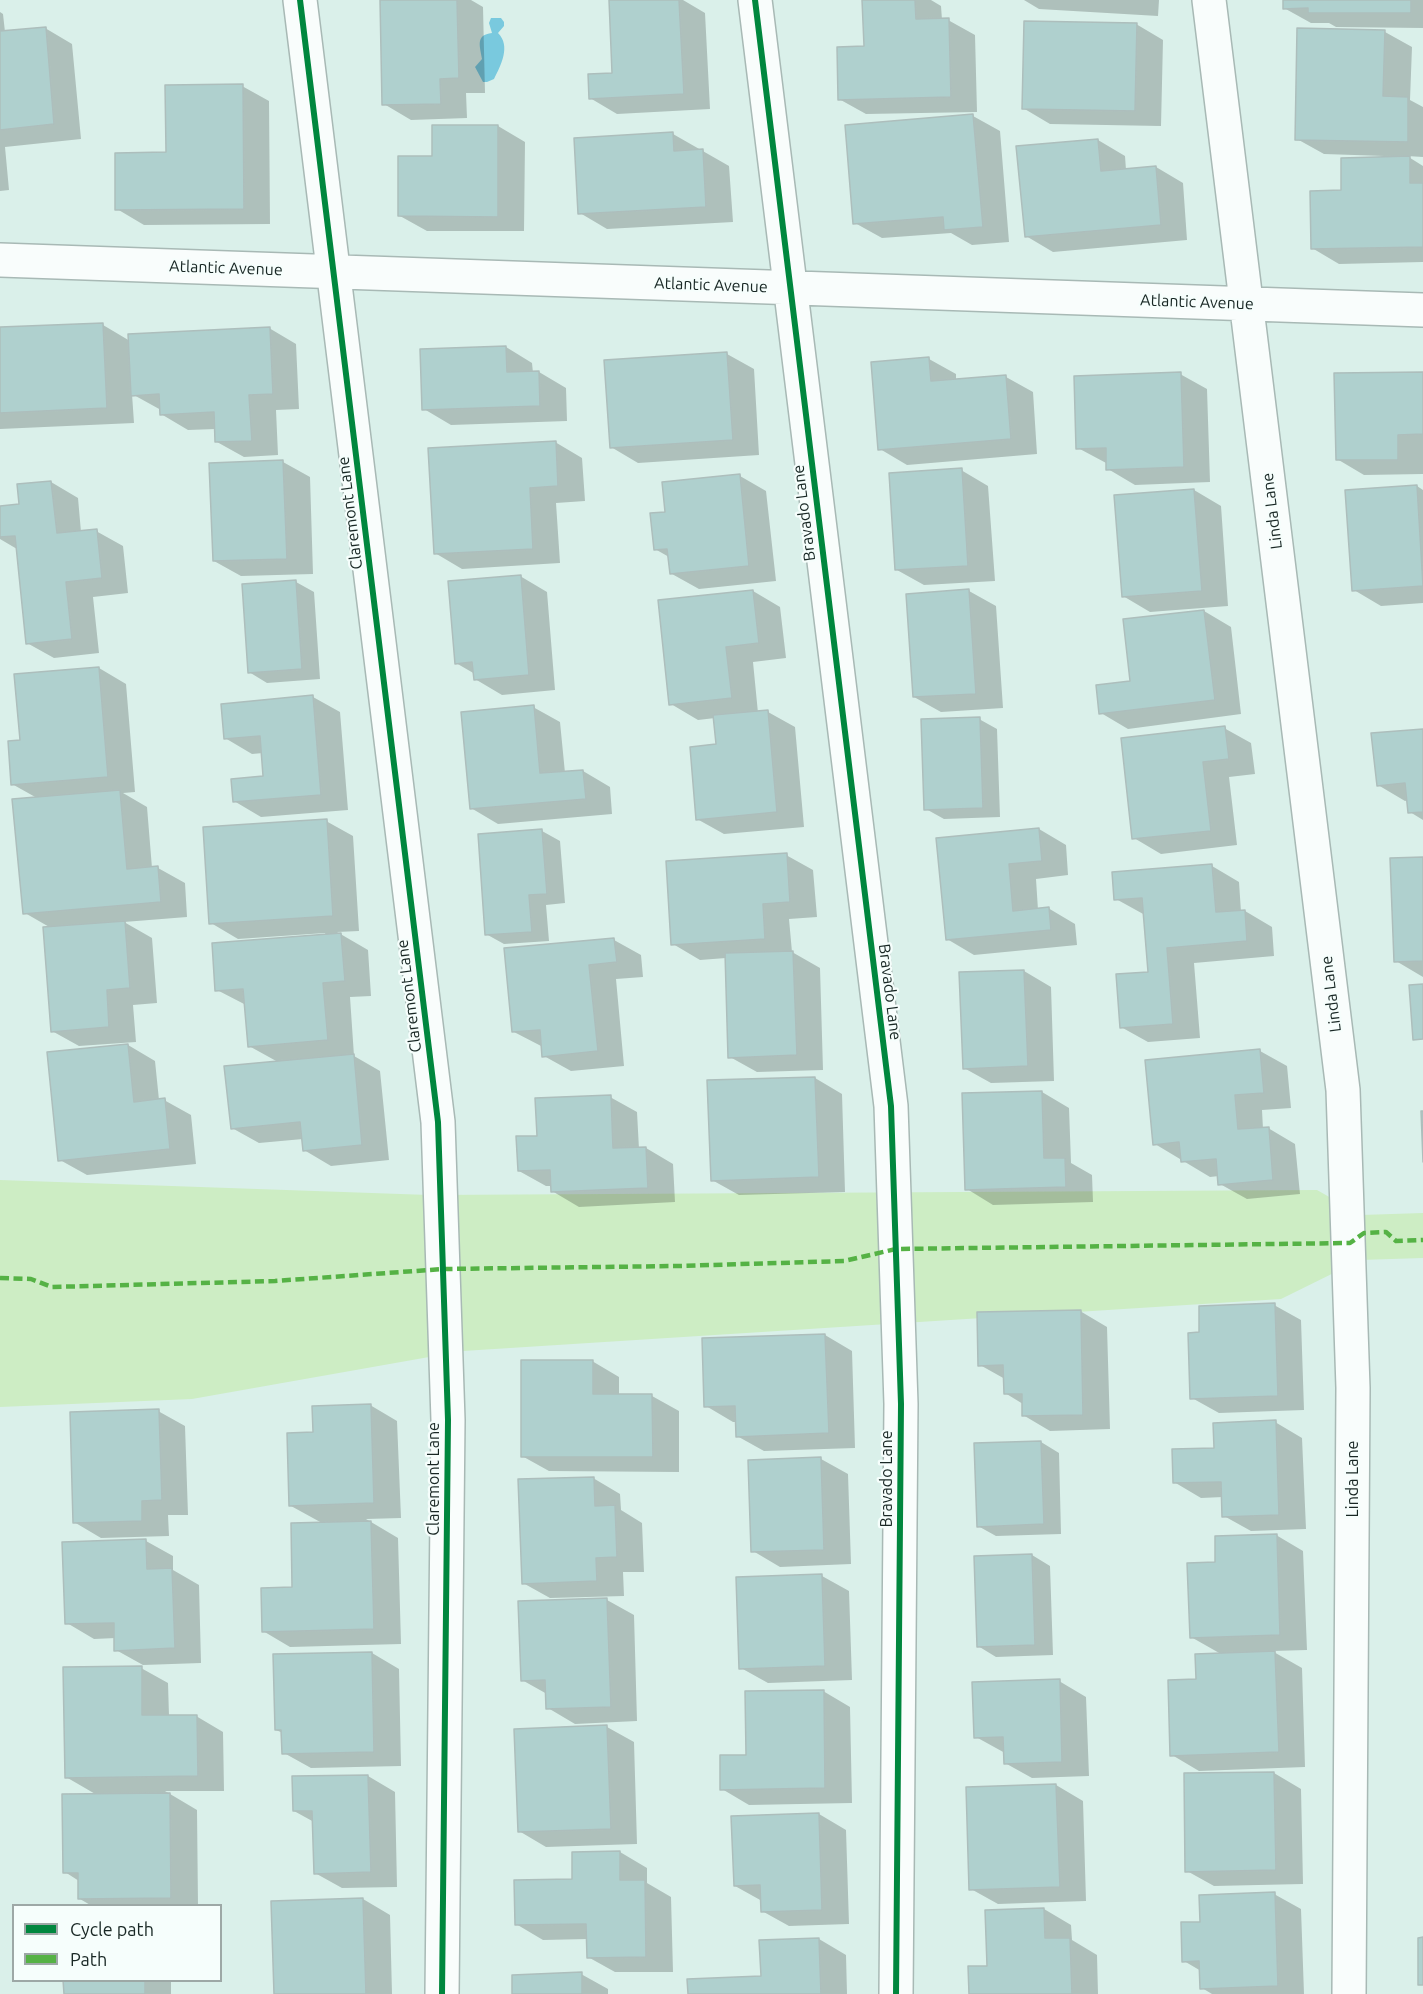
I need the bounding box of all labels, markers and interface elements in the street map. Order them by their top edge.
street label: Atlantic Avenue [169,256,283,280]
street label: Atlantic Avenue [654,273,768,297]
street label: Atlantic Avenue [1140,290,1254,314]
street label: Claremont Lane [334,455,366,571]
street label: Bravado Lane [789,464,819,562]
street label: Linda Lane [1258,472,1286,550]
street label: Claremont Lane [393,938,425,1054]
street label: Bravado Lane [875,943,905,1041]
street label: Linda Lane [1317,955,1345,1033]
street label: Claremont Lane [424,1422,444,1536]
street label: Bravado Lane [877,1430,897,1528]
street label: Linda Lane [1343,1441,1363,1517]
legend [12,1904,222,1982]
text: Cycle path [70,1919,154,1939]
text: Path [70,1949,107,1969]

